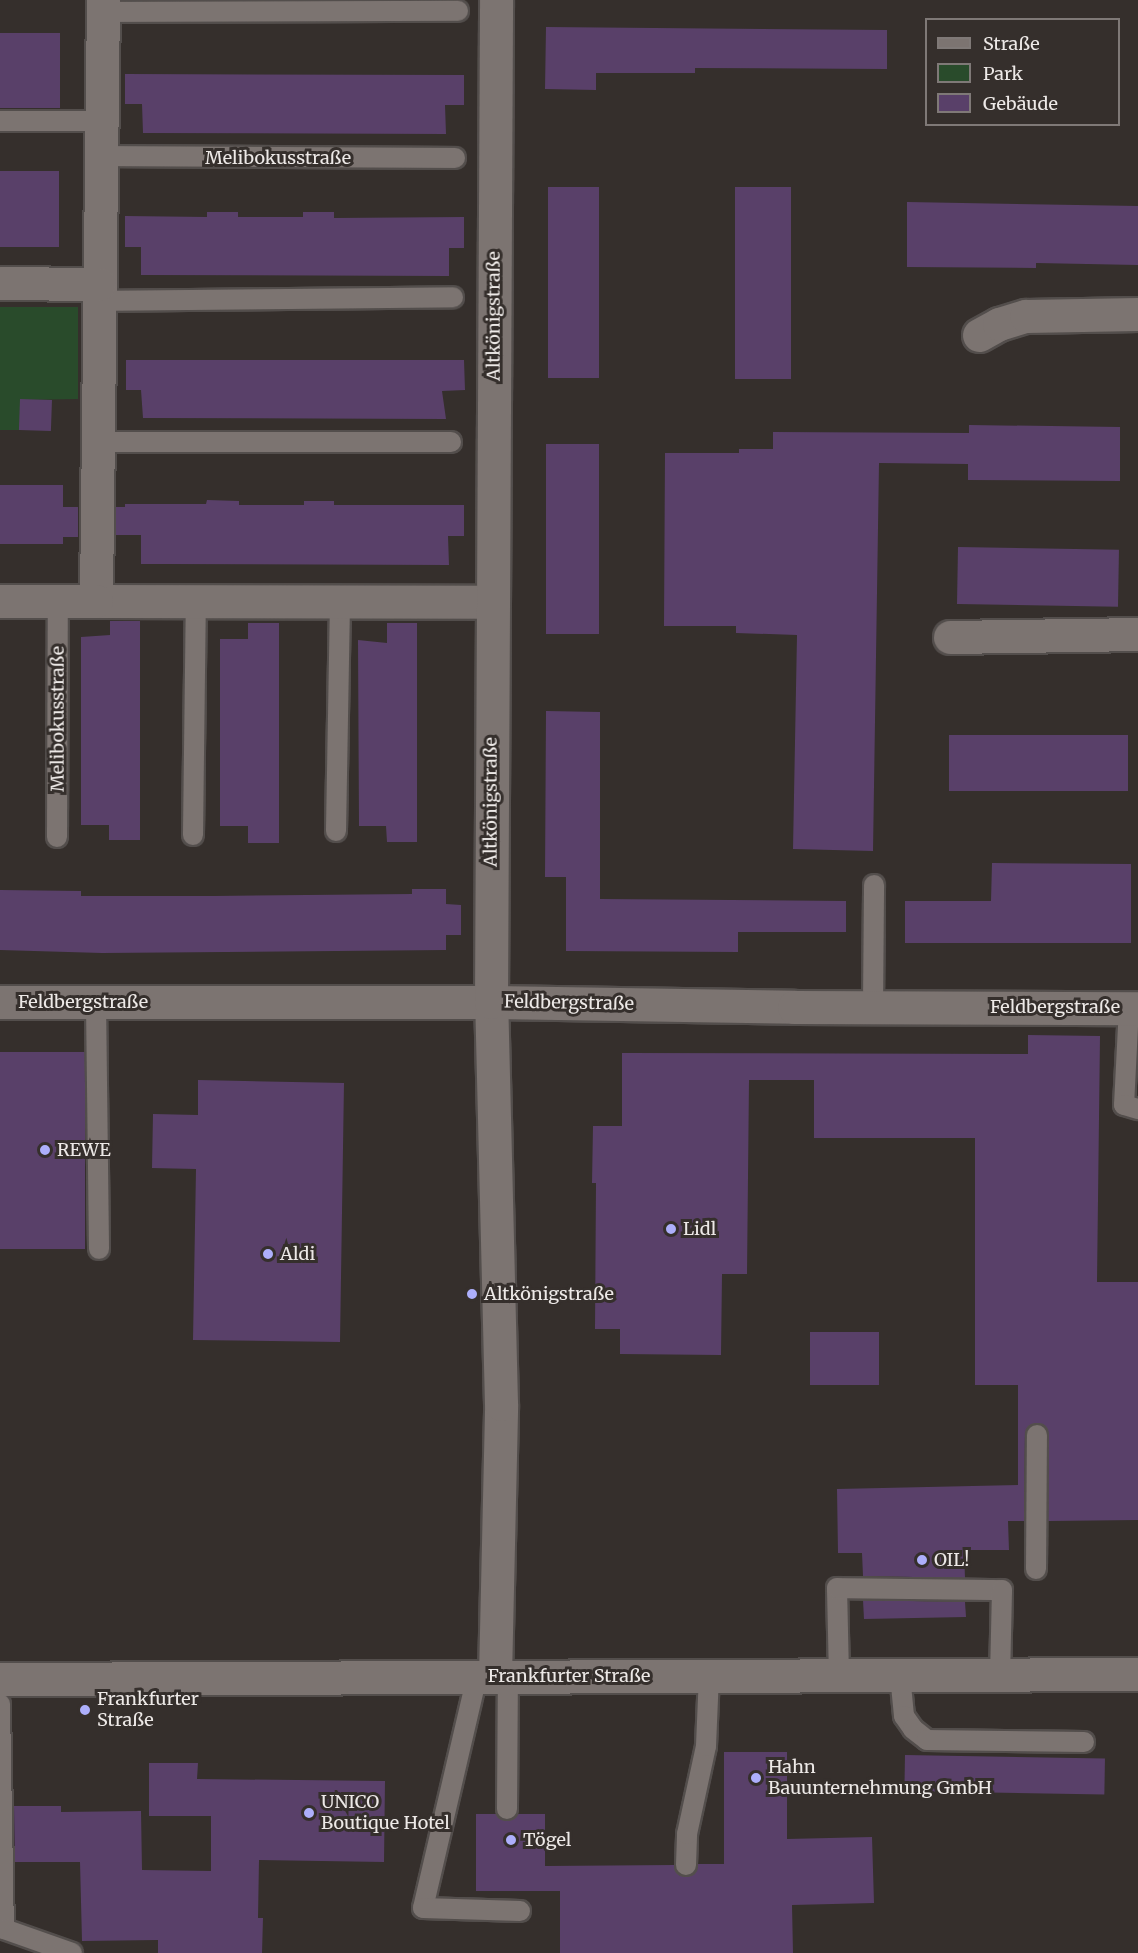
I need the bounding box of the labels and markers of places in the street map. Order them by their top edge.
place label: REWE [57,1139,111,1161]
marker: REWE [38,1143,52,1157]
place label: Lidl [683,1218,716,1240]
marker: Lidl [664,1222,678,1236]
place label: Aldi [280,1243,315,1265]
marker: Aldi [261,1247,275,1261]
place label: Altkönigstraße [484,1283,614,1305]
marker: Altkönigstraße [465,1287,479,1301]
place label: OIL! [934,1549,969,1571]
marker: OIL! [915,1553,929,1567]
place label: Frankfurter Straße [97,1689,199,1732]
marker: Frankfurter Straße [78,1703,92,1717]
place label: Hahn Bauunternehmung GmbH [768,1757,992,1800]
marker: Hahn Bauunternehmung GmbH [749,1771,763,1785]
place label: UNICO Boutique Hotel [321,1792,450,1834]
marker: UNICO Boutique Hotel [302,1806,316,1820]
place label: Tögel [523,1829,571,1851]
marker: Tögel [504,1833,518,1847]

